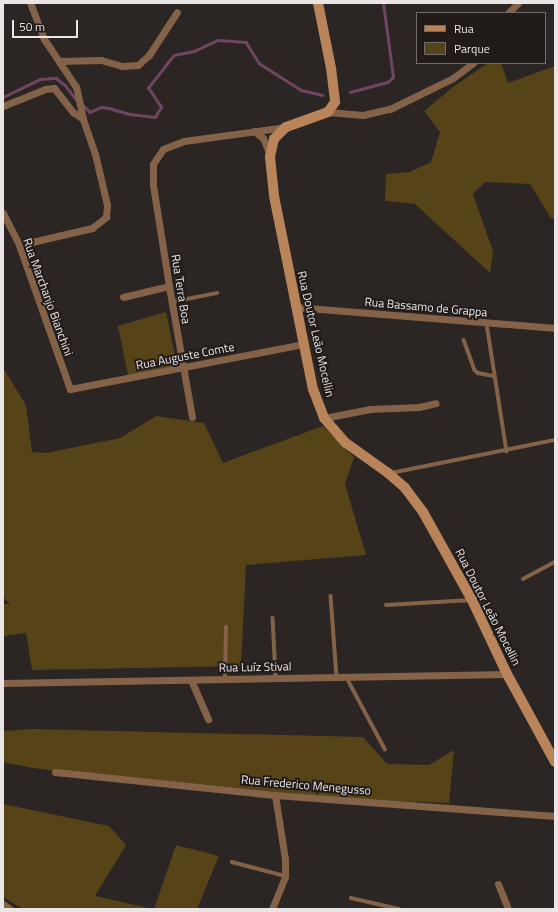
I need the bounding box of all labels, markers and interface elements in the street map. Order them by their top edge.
scale bar [14,12,80,38]
legend [416,12,546,64]
text: 50 m [19,17,45,36]
text: Rua [454,19,474,38]
text: Parque [454,39,490,58]
street label: Rua Marchanjo Bianchini [20,236,76,358]
street label: Rua Terra Boa [168,253,194,325]
street label: Rua Doutor Leão Mocellin [294,269,338,399]
street label: Rua Bassamo de Grappa [364,294,488,320]
street label: Rua Auguste Comte [135,339,235,373]
street label: Rua Doutor Leão Mocellin [452,546,524,668]
street label: Rua Luíz Stival [218,659,292,675]
street label: Rua Frederico Menegusso [240,772,372,798]

